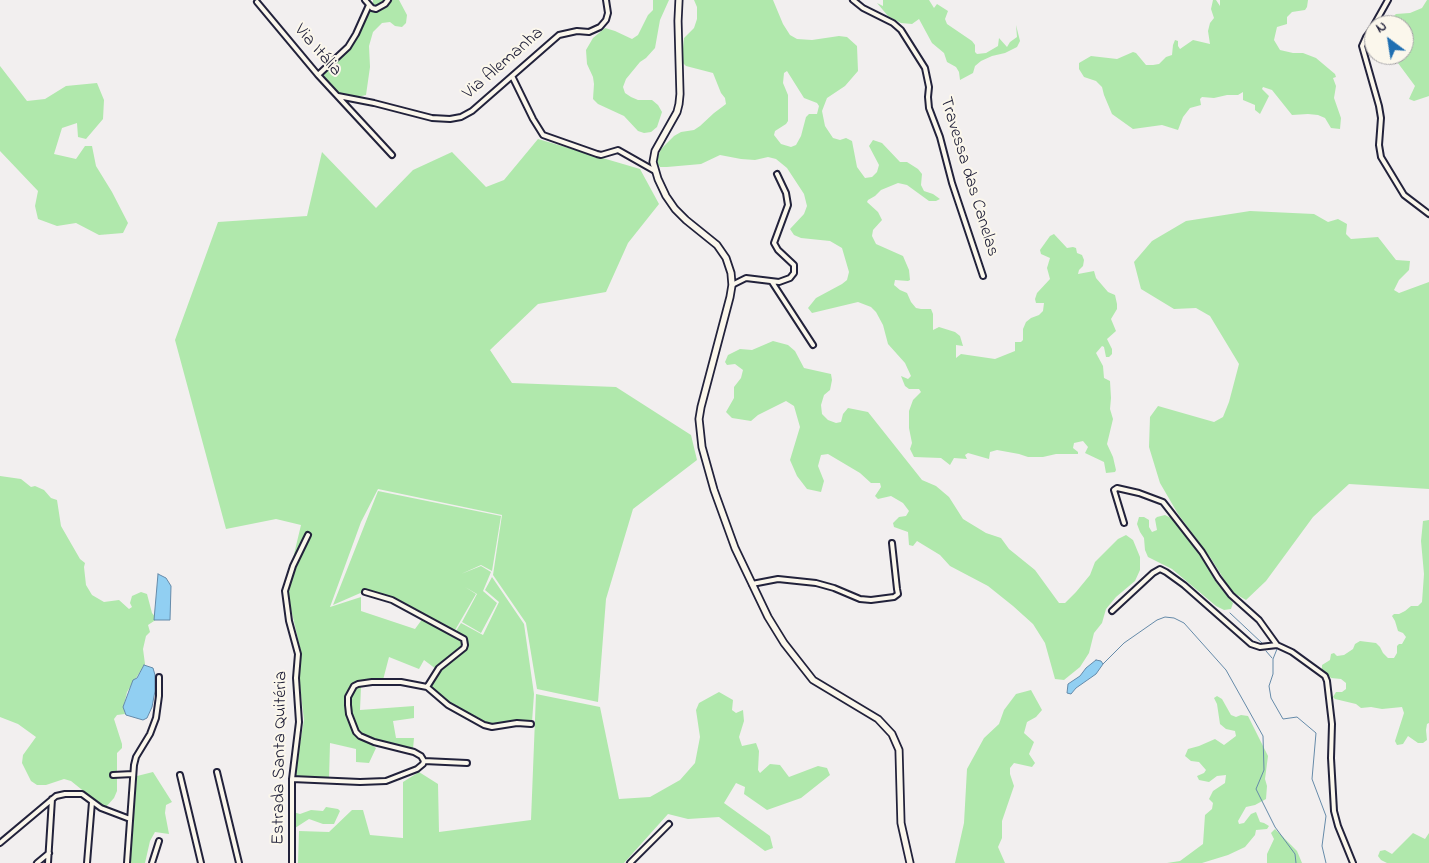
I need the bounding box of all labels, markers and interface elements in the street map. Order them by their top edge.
north arrow [1364,15,1414,65]
text: N [1372,16,1391,39]
street label: Via Itália [288,20,346,82]
street label: Via Alemanha [459,23,549,105]
street label: Travessa das Canelas [933,95,1003,259]
street label: Estrada Santa Quitéria [269,671,293,845]

